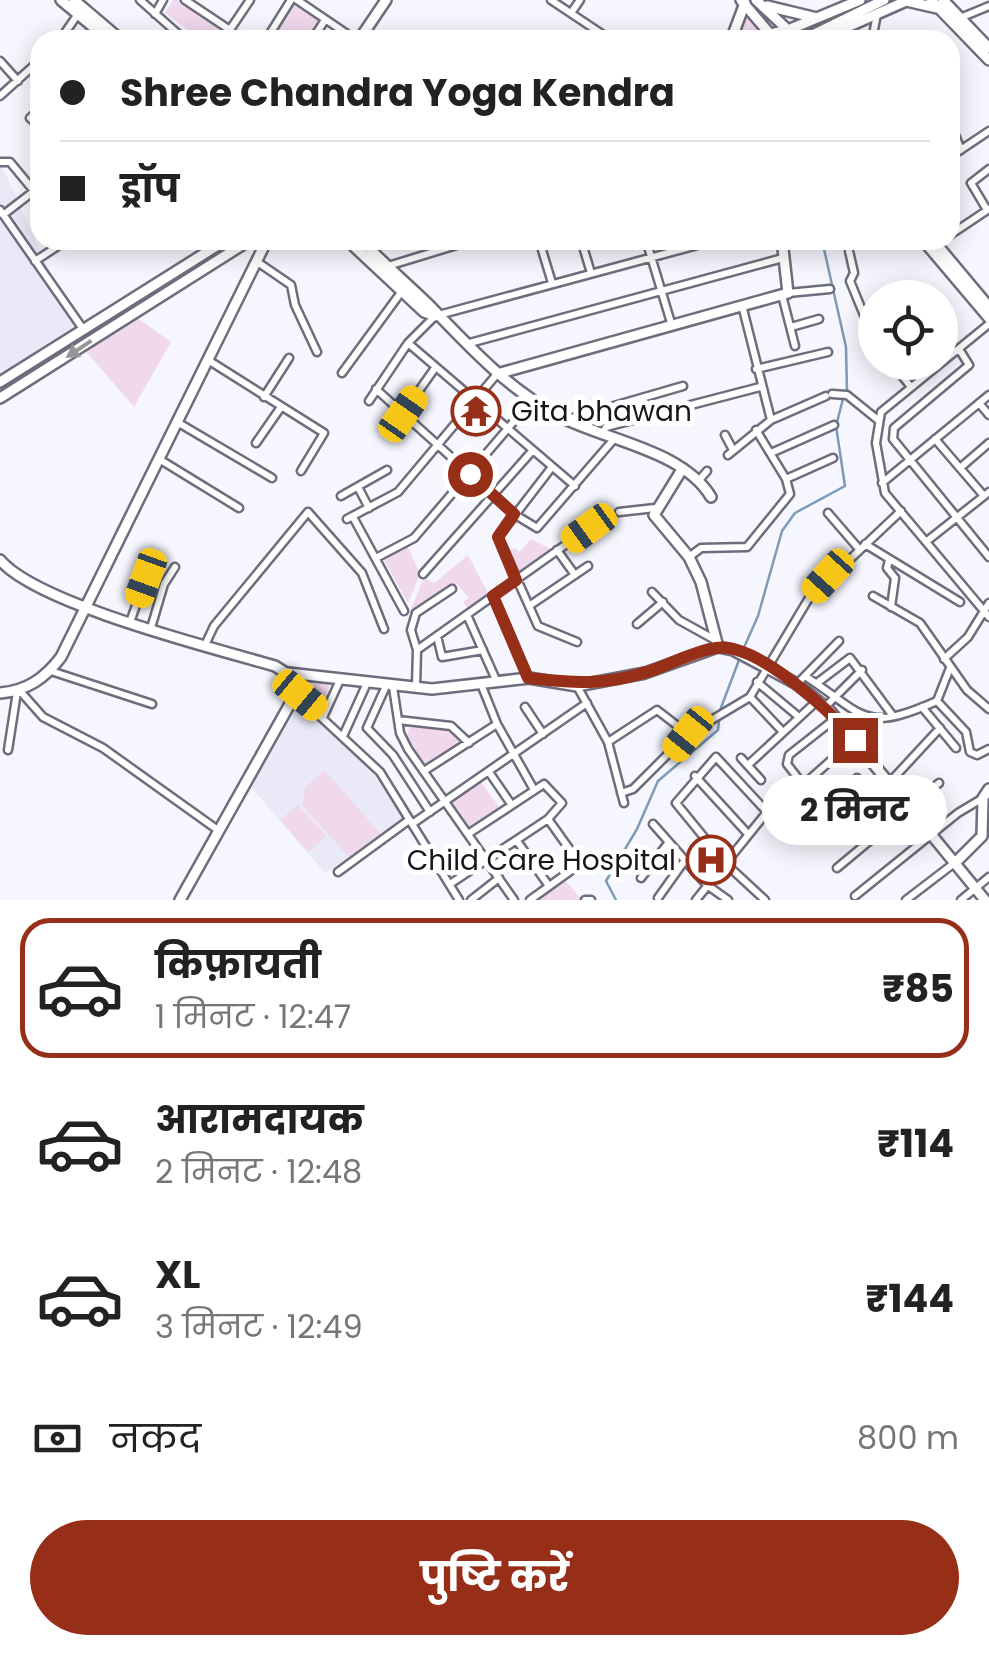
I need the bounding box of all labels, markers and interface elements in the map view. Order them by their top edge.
text: Shree Chandra Yoga Kendra [120,66,675,119]
text: ड्रॉप [120,162,179,215]
map controls [858,280,958,380]
button: locate [858,280,958,380]
one-way arrow [65,339,92,357]
car [374,381,432,447]
temple icon: Gita bhawan [450,385,502,437]
place label: Gita bhawan [511,392,692,431]
route start [448,452,493,497]
car [556,498,622,558]
car [797,544,859,608]
car [122,545,170,611]
car [267,664,333,726]
car [657,701,719,767]
route end [833,718,878,763]
callout: 2 मिनट [762,775,948,845]
text: 2 मिनट [800,787,909,832]
hospital icon: Child Care Hospital [685,834,737,886]
place label: Child Care Hospital [407,841,676,880]
text: किफ़ायती [155,938,321,991]
icon: car [35,943,125,1033]
text: ₹85 [882,962,954,1015]
text: 1 मिनट · 12:47 [155,994,351,1039]
text: आरामदायक [155,1093,364,1146]
icon: car [35,1098,125,1188]
text: ₹114 [877,1117,954,1170]
text: 2 मिनट · 12:48 [155,1149,362,1194]
text: XL [155,1248,200,1301]
icon: car [35,1253,125,1343]
text: ₹144 [866,1272,954,1325]
text: 3 मिनट · 12:49 [155,1304,363,1349]
icon: cash [30,1411,85,1466]
text: नकद [110,1412,201,1465]
text: 800 m [857,1415,959,1460]
button: पुष्टि करें [30,1520,959,1635]

